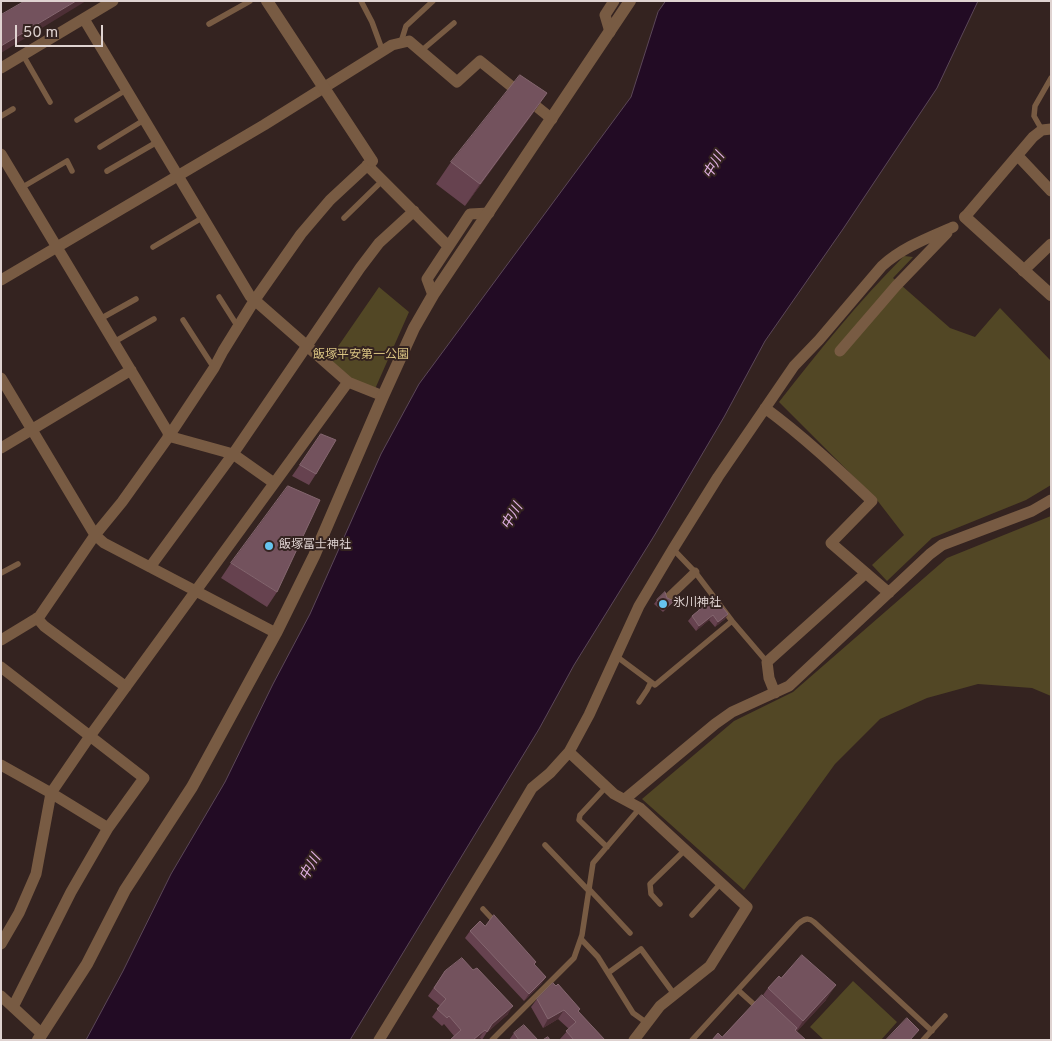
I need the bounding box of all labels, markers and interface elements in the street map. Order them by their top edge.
scale bar [18,15,105,47]
text: 50 m [23,24,58,43]
water label: 中川 [701,150,729,182]
park label: 飯塚平安第一公園 [313,349,409,363]
water label: 中川 [499,501,527,533]
place label: 飯塚冨士神社 [279,539,351,553]
marker: 飯塚冨士神社 [263,540,275,552]
place label: 氷川神社 [673,597,721,611]
marker: 氷川神社 [657,598,669,610]
water label: 中川 [297,852,325,884]

